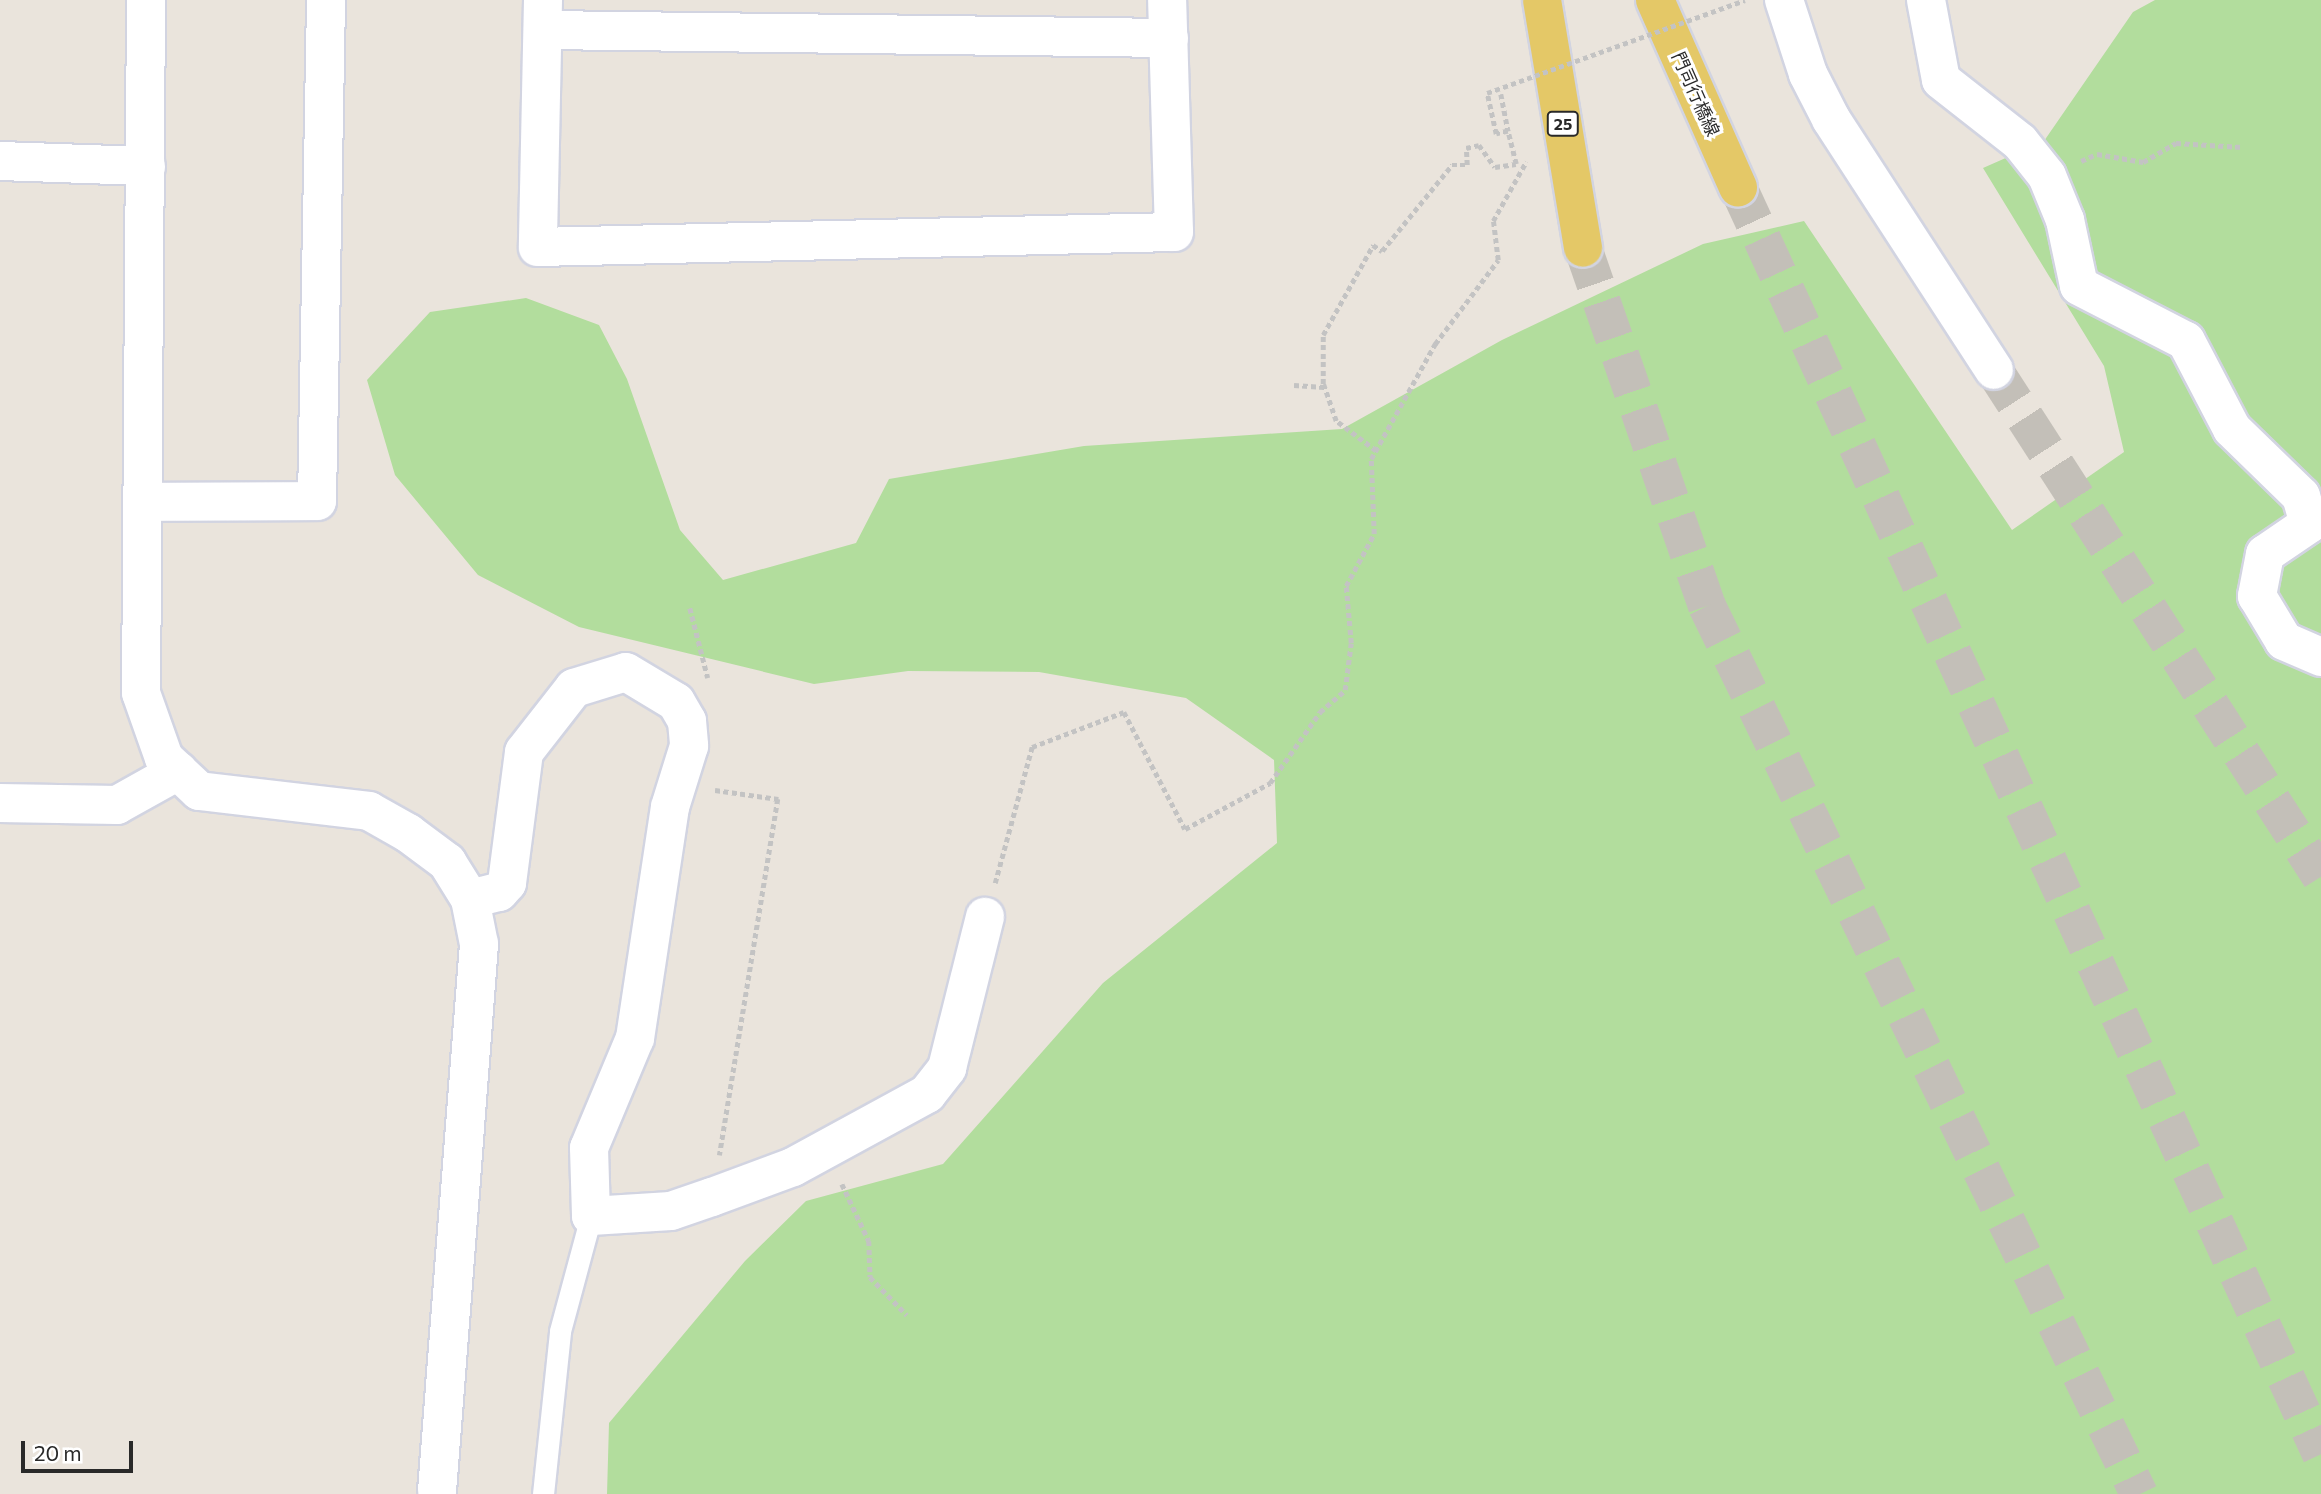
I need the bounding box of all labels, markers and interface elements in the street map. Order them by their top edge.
street label: 門司行橋線 [1668,48,1724,140]
road number: 25 [1546,112,1580,136]
scale bar [24,1428,136,1472]
text: 20 m [34,1440,82,1465]

